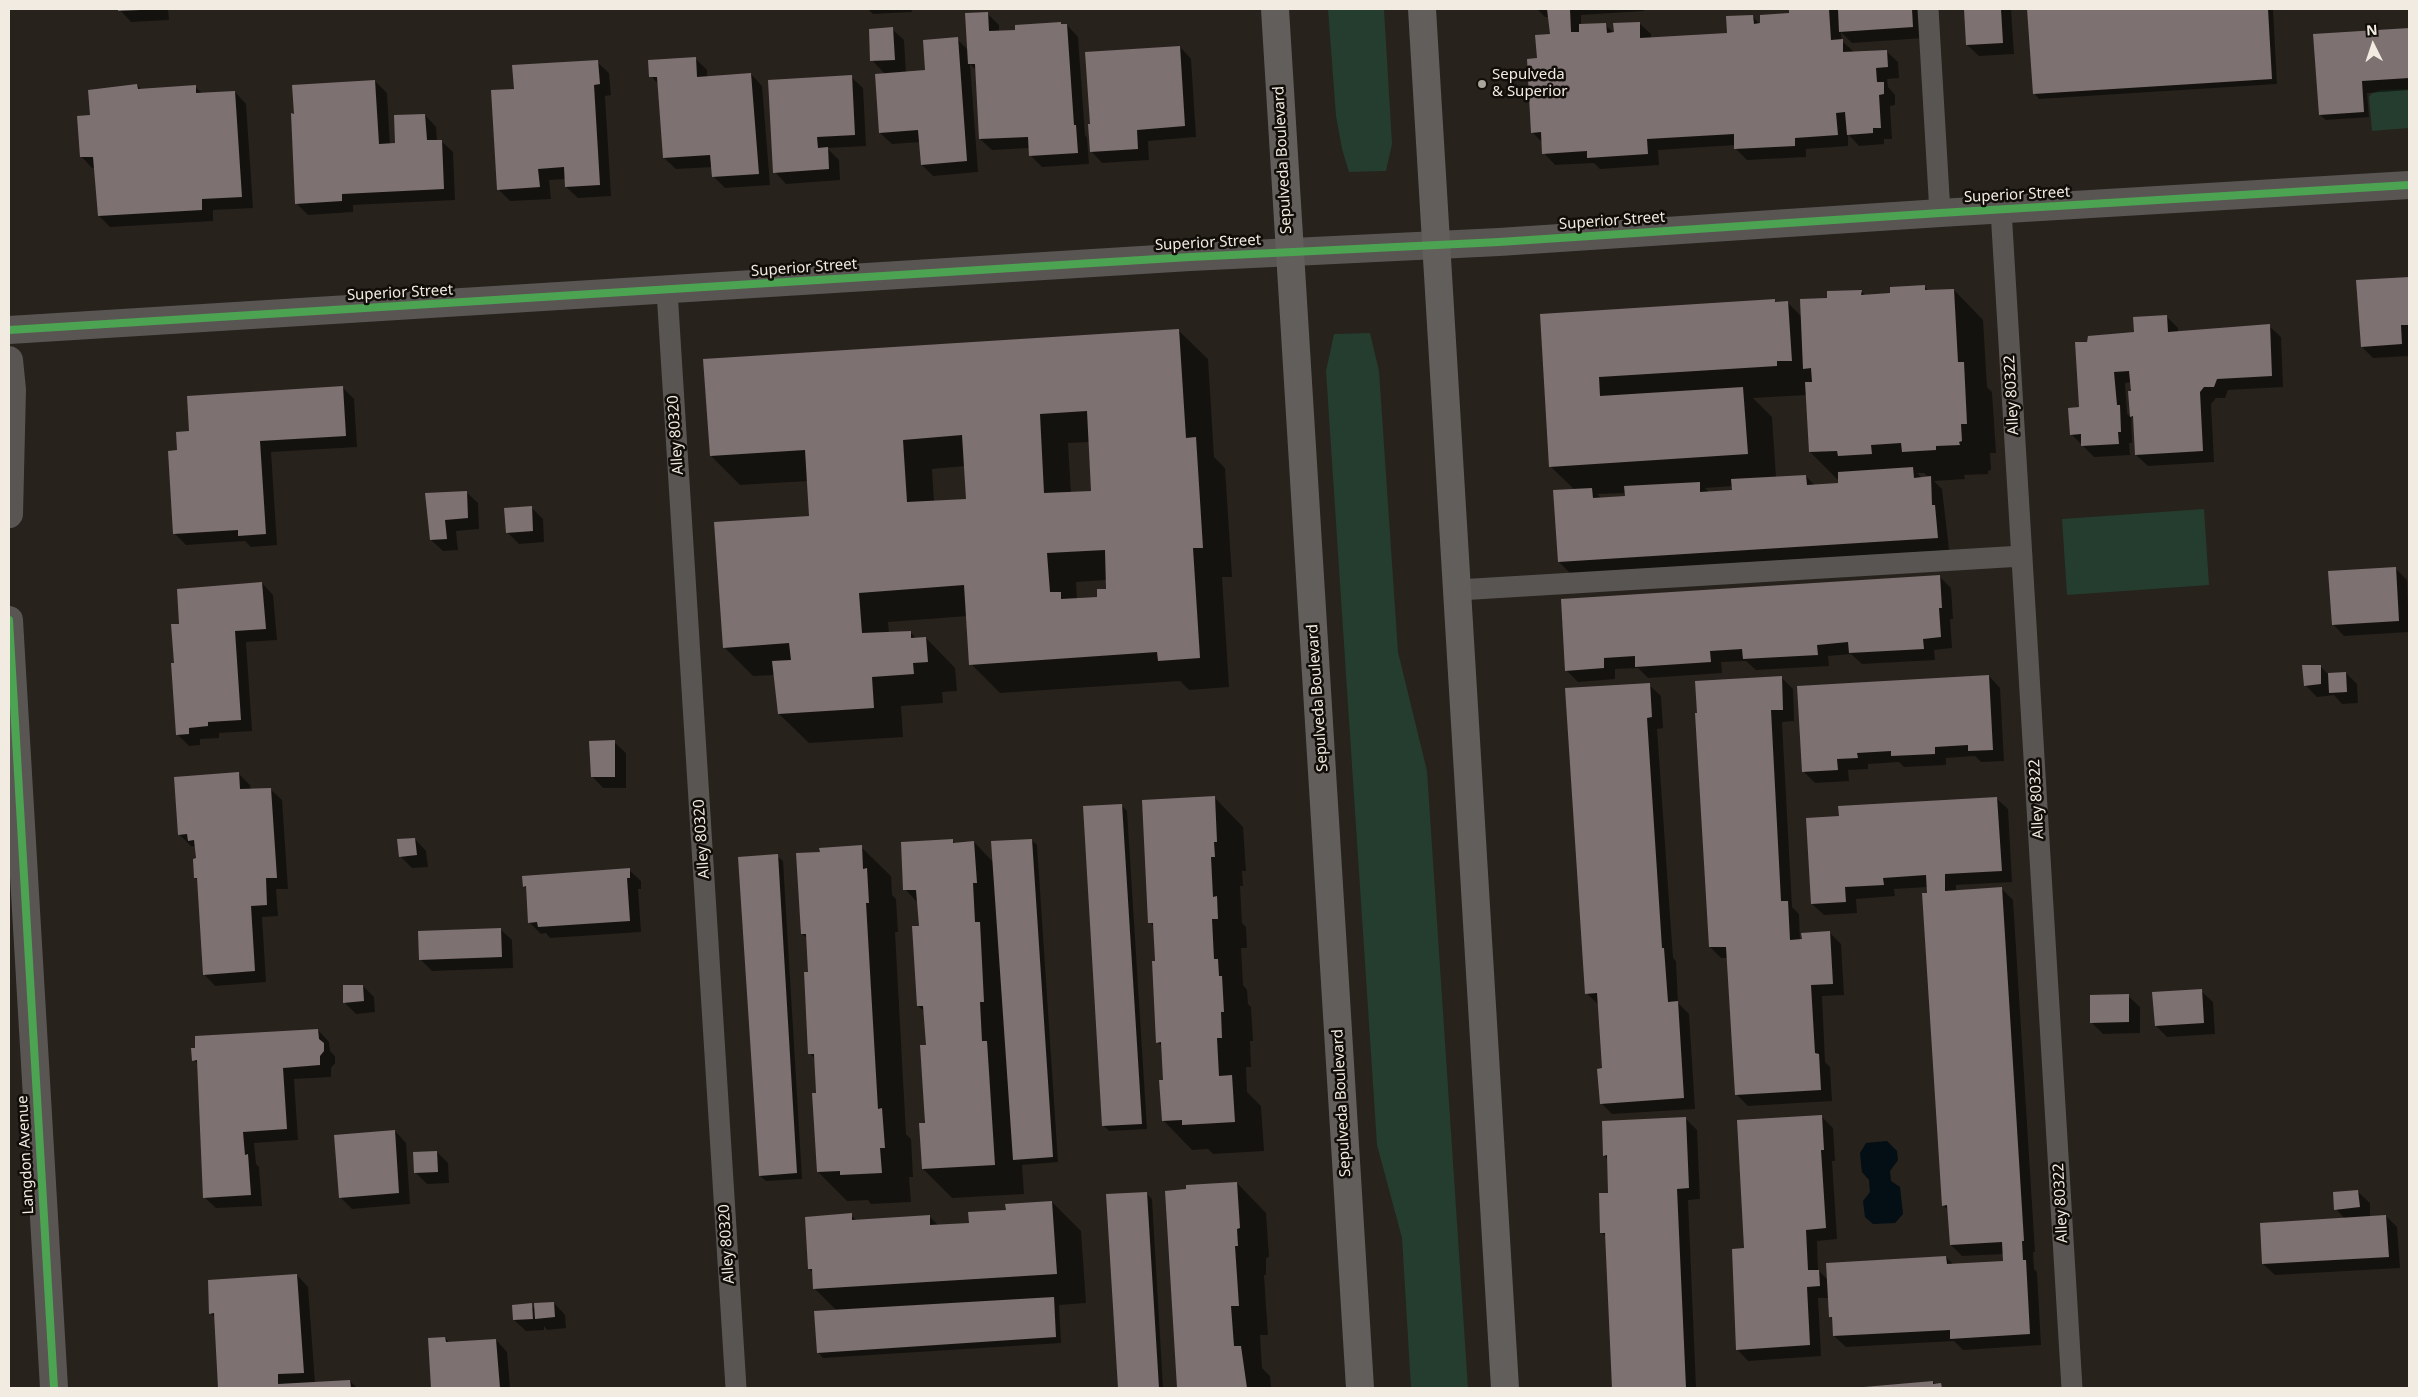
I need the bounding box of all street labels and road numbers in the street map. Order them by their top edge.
street label: Sepulveda Boulevard [1270,86,1296,234]
street label: Superior Street [1963,183,2071,207]
street label: Superior Street [1558,208,1666,234]
street label: Superior Street [1154,231,1262,255]
street label: Superior Street [750,255,858,281]
street label: Superior Street [346,281,454,305]
street label: Alley 80322 [2001,355,2023,435]
street label: Alley 80320 [664,395,688,475]
street label: Sepulveda Boulevard [1304,624,1332,772]
street label: Alley 80322 [2026,759,2048,839]
street label: Alley 80320 [690,799,714,879]
street label: Sepulveda Boulevard [1329,1029,1355,1177]
street label: Langdon Avenue [14,1095,38,1215]
street label: Alley 80322 [2050,1163,2072,1243]
street label: Alley 80320 [715,1204,739,1284]

